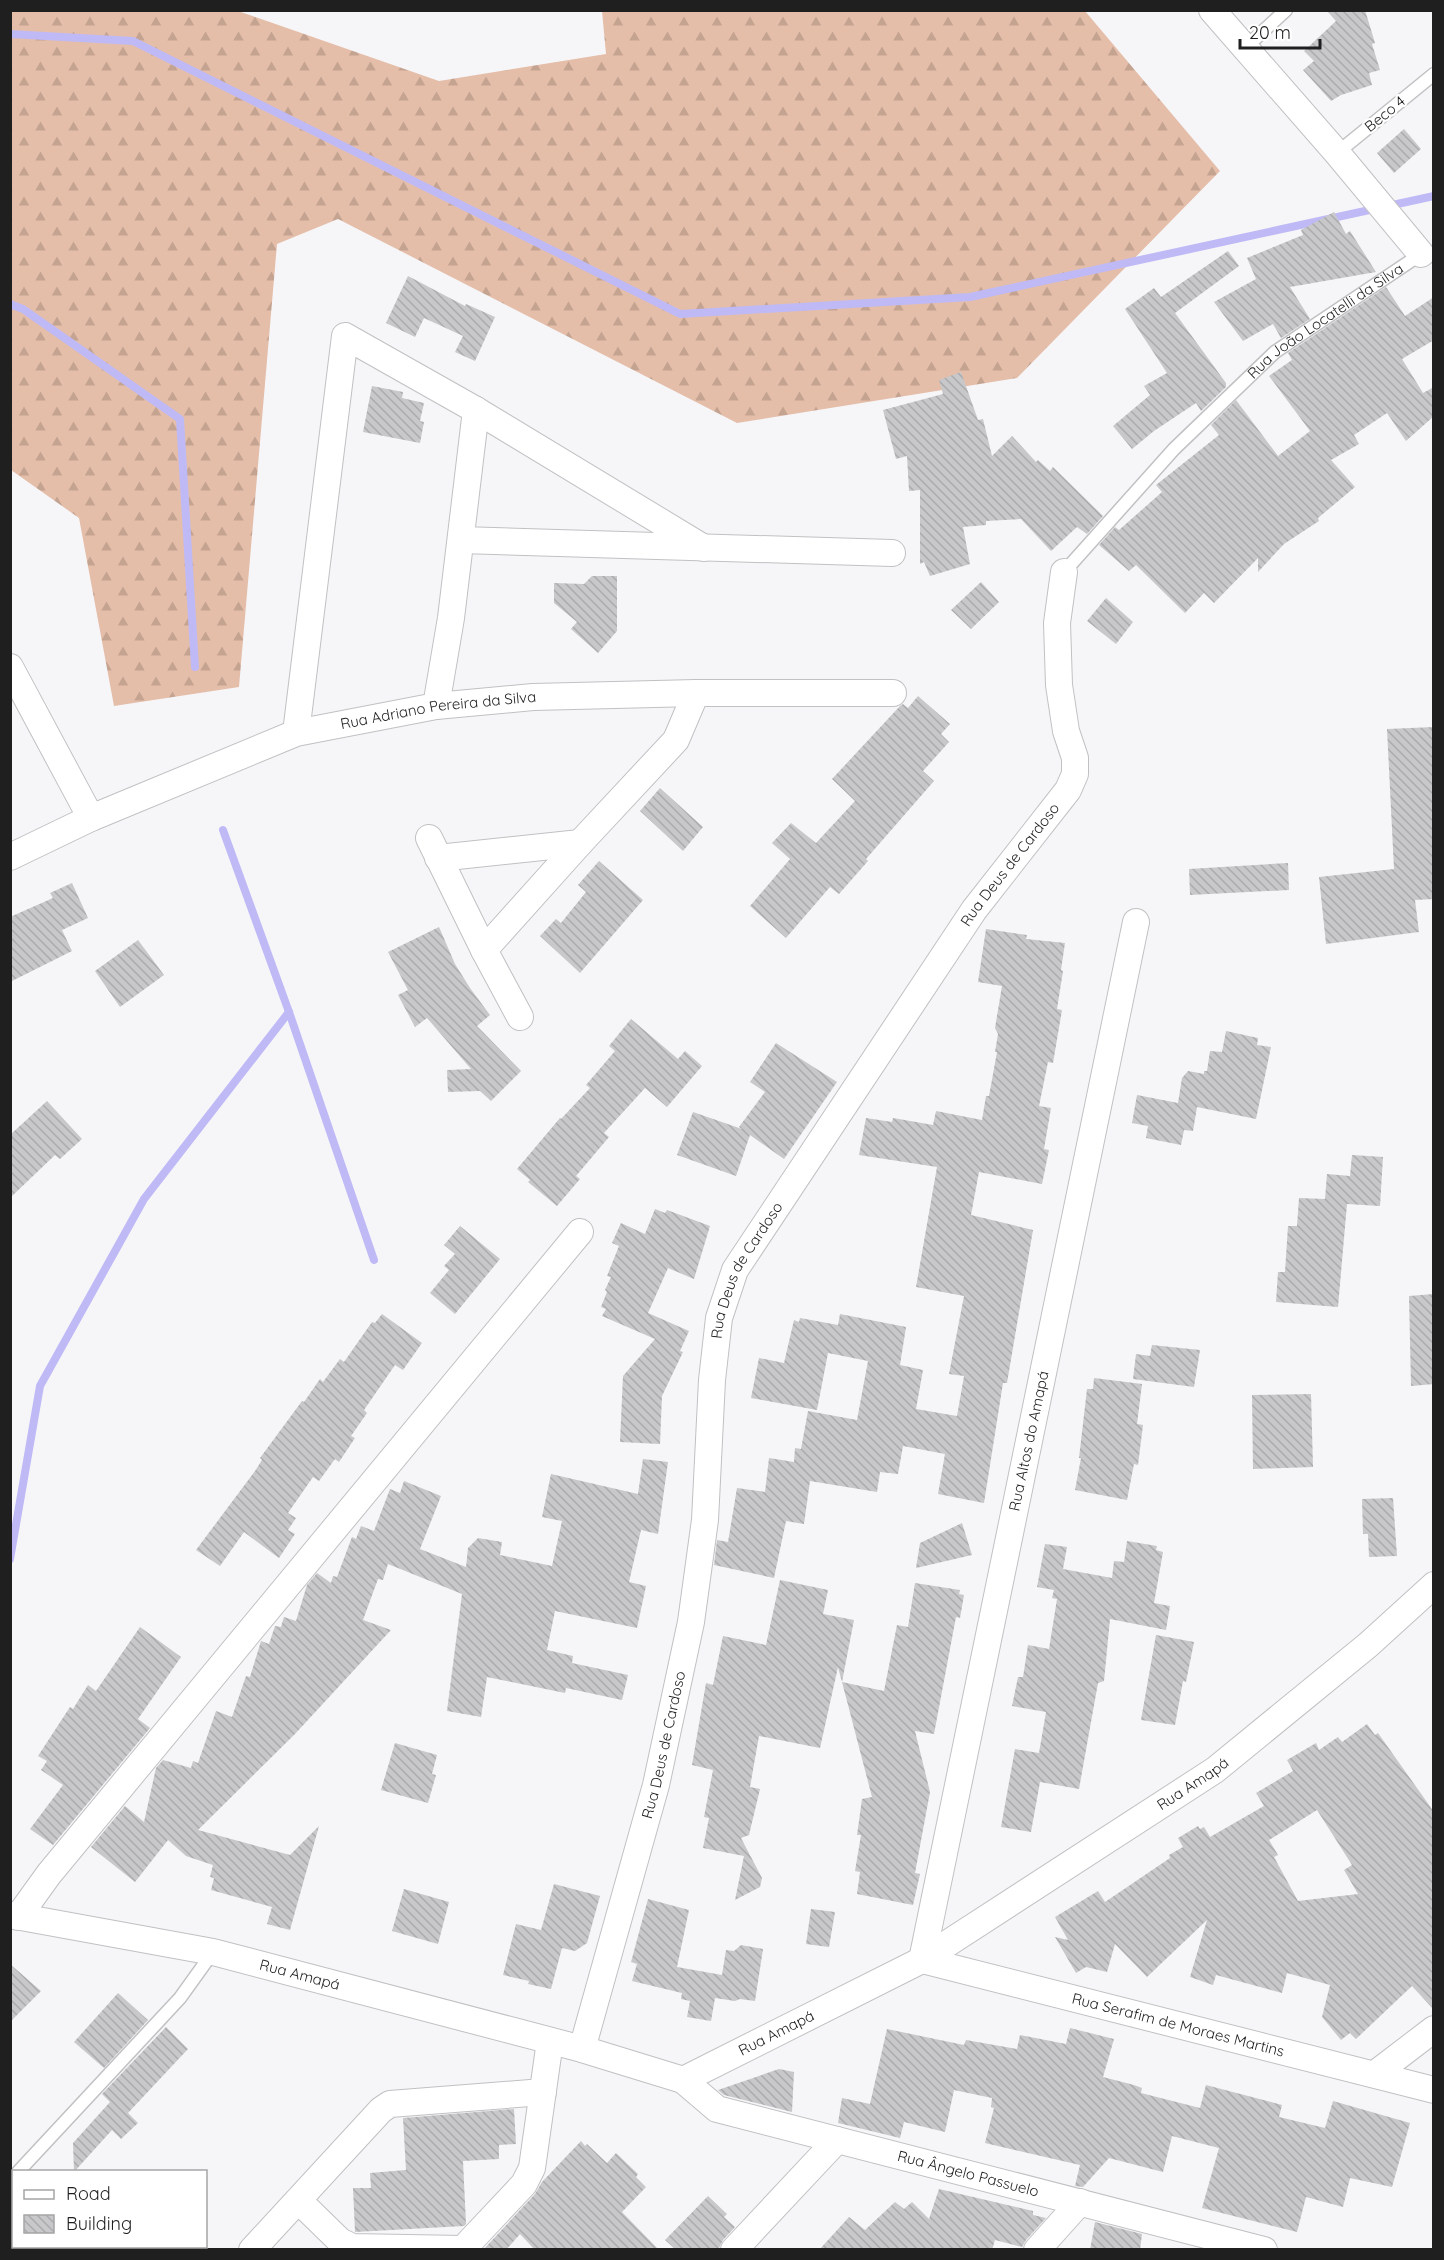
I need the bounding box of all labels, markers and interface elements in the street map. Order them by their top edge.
scale bar [1240,12,1320,50]
text: 20 m [1249,21,1291,44]
street label: Beco 4 [1360,91,1409,136]
street label: Rua João Locatelli da Silva [1243,259,1407,383]
street label: Rua Adriano Pereira da Silva [339,687,537,733]
street label: Rua Deus de Cardoso [956,799,1063,930]
street label: Rua Deus de Cardoso [707,1198,786,1340]
street label: Rua Altos do Amapá [1004,1369,1053,1513]
street label: Rua Deus de Cardoso [637,1669,689,1821]
street label: Rua Amapá [1153,1753,1232,1814]
street label: Rua Amapá [258,1955,342,1994]
street label: Rua Serafim de Moraes Martins [1070,1988,1286,2061]
street label: Rua Amapá [735,2006,817,2060]
street label: Rua Ângelo Passuelo [895,2146,1041,2201]
legend [12,2170,207,2248]
text: Road [66,2182,111,2205]
text: Building [66,2212,132,2235]

